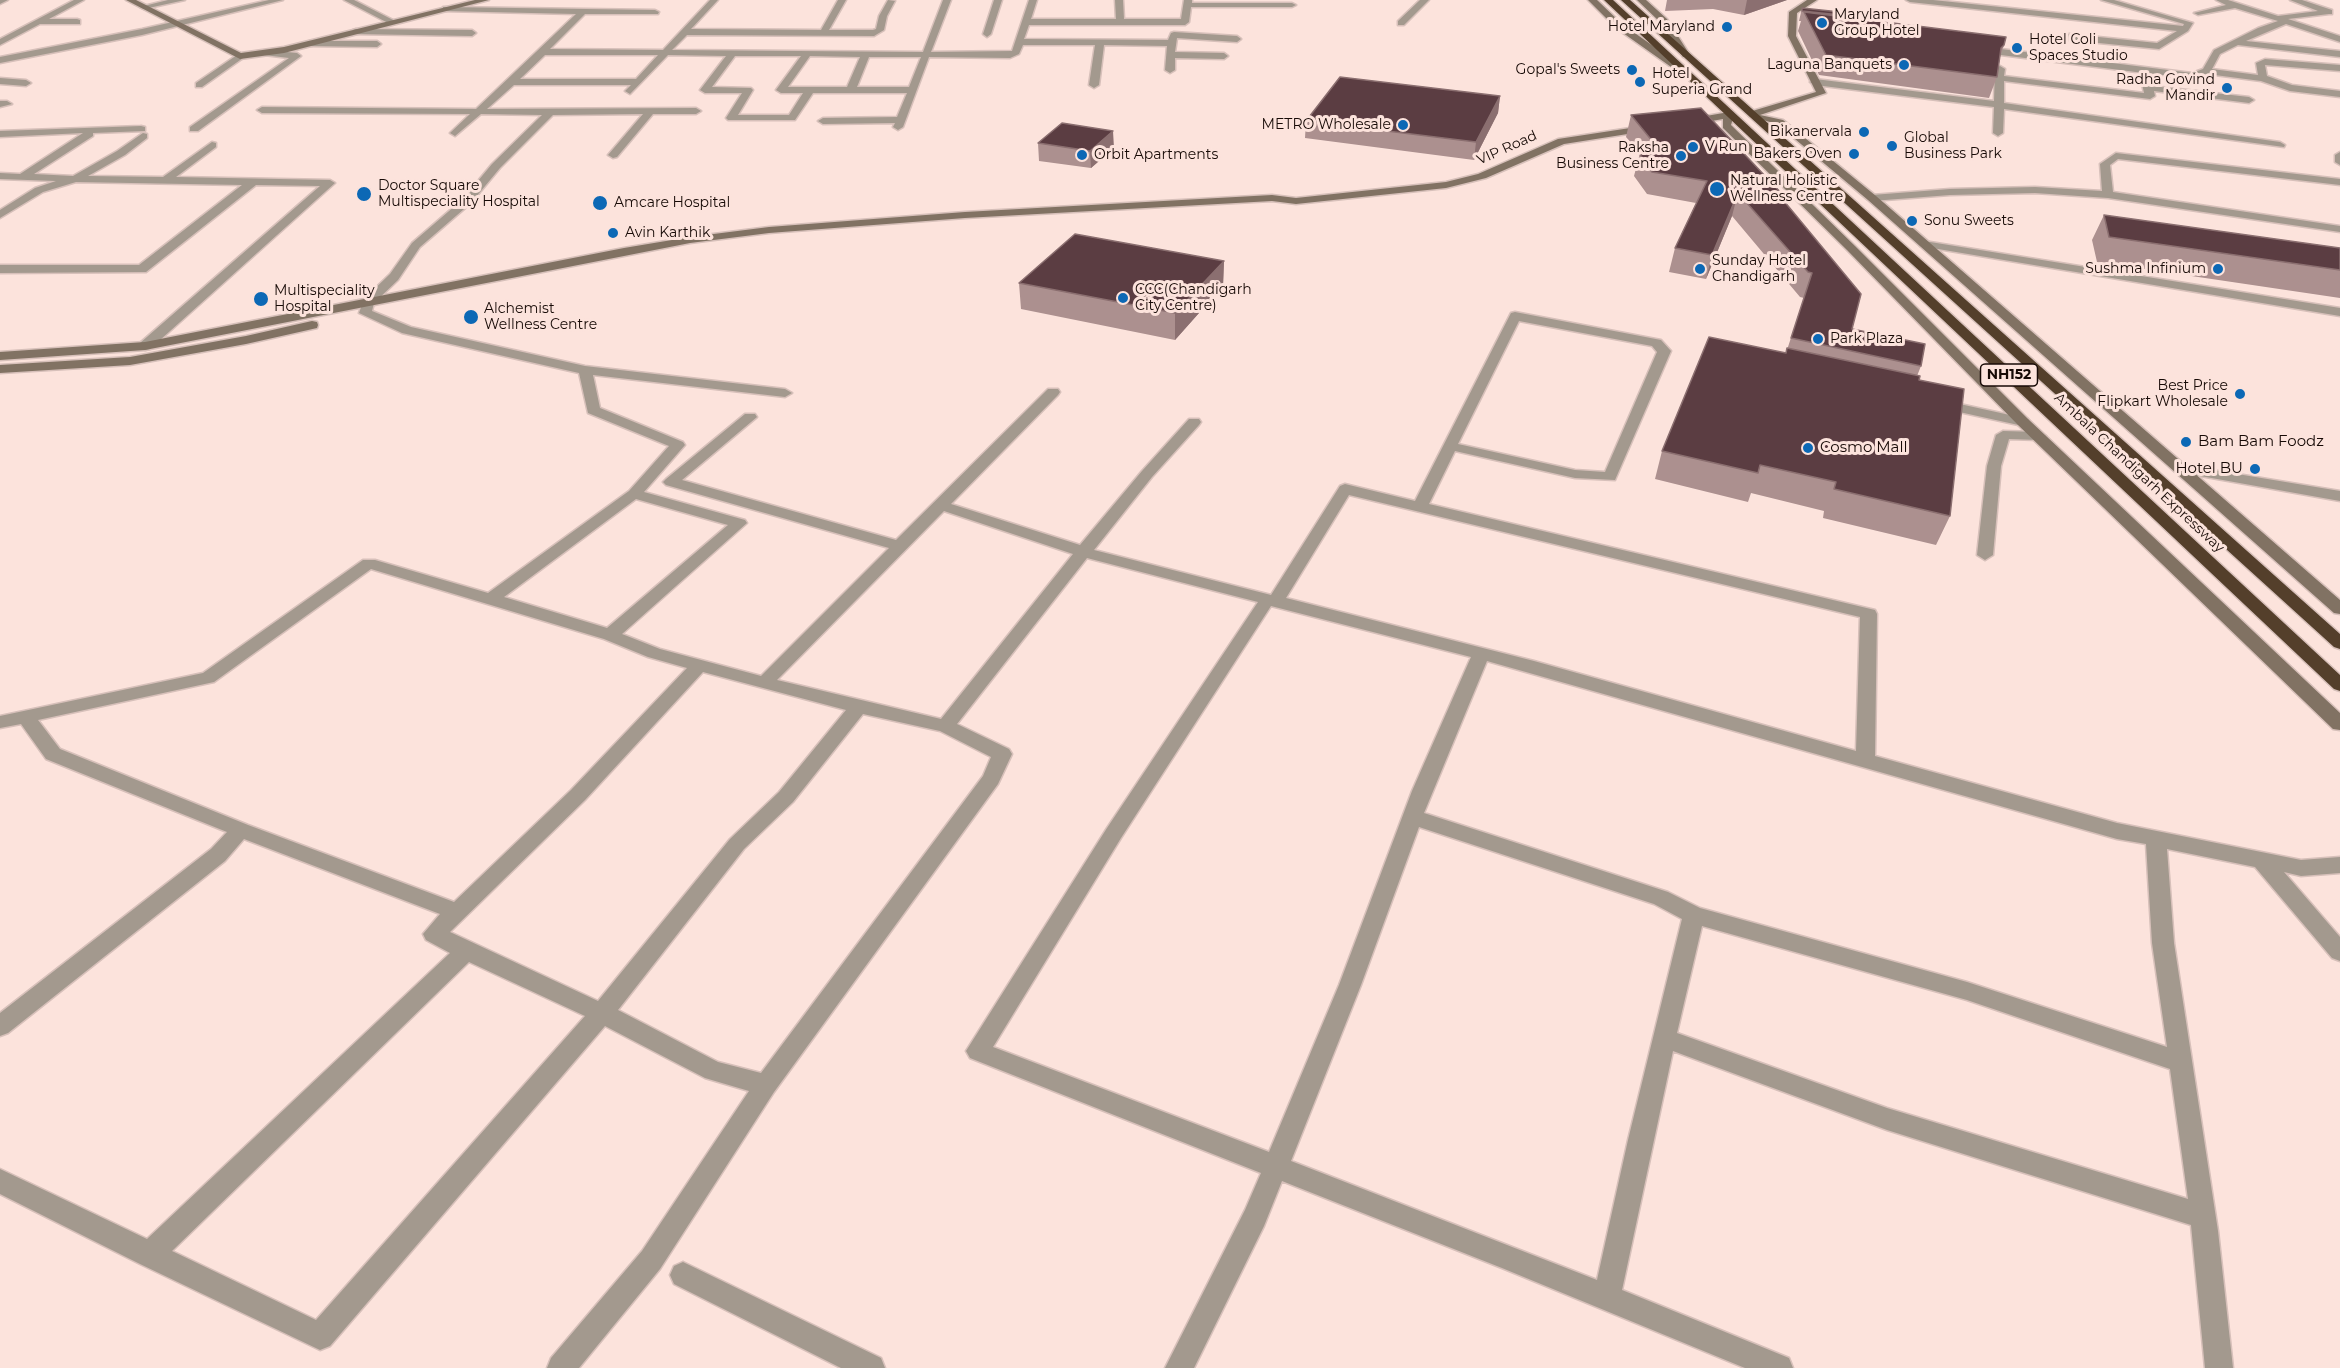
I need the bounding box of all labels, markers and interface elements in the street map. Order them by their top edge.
place label: Maryland Group Hotel [1834,7,1919,40]
marker: Maryland Group Hotel [1815,16,1829,30]
place label: Hotel Maryland [1608,19,1715,35]
marker: Hotel Maryland [1720,20,1734,34]
place label: Hotel Coli Spaces Studio [2029,32,2128,64]
marker: Hotel Coli Spaces Studio [2010,41,2024,55]
place label: Laguna Banquets [1767,57,1892,73]
marker: Laguna Banquets [1897,58,1911,72]
place label: Gopal's Sweets [1516,62,1620,78]
marker: Gopal's Sweets [1625,63,1639,77]
place label: Hotel Superia Grand [1652,66,1752,98]
place label: Radha Govind Mandir [2116,72,2215,104]
marker: Hotel Superia Grand [1633,75,1647,89]
marker: Radha Govind Mandir [2220,81,2234,95]
place label: METRO Wholesale [1262,117,1391,133]
marker: METRO Wholesale [1396,118,1410,132]
place label: Bikanervala [1770,124,1852,140]
marker: Bikanervala [1857,125,1871,139]
street label: VIP Road [1474,127,1540,169]
place label: Global Business Park [1904,130,2002,162]
place label: V Run [1705,139,1747,155]
marker: Global Business Park [1885,139,1899,153]
place label: Raksha Business Centre [1556,140,1669,172]
marker: V Run [1686,140,1700,154]
place label: Bakers Oven [1754,146,1842,162]
place label: Orbit Apartments [1094,147,1218,163]
marker: Bakers Oven [1847,147,1861,161]
marker: Orbit Apartments [1075,148,1089,162]
marker: Raksha Business Centre [1674,149,1688,163]
place label: Natural Holistic Wellness Centre [1730,173,1843,206]
place label: Doctor Square Multispeciality Hospital [378,178,540,210]
marker: Natural Holistic Wellness Centre [1708,180,1726,198]
marker: Doctor Square Multispeciality Hospital [355,185,373,203]
marker: Amcare Hospital [591,194,609,212]
place label: Amcare Hospital [614,195,730,211]
place label: Sonu Sweets [1924,213,2014,229]
marker: Sonu Sweets [1905,214,1919,228]
place label: Avin Karthik [625,225,710,241]
marker: Avin Karthik [606,226,620,240]
place label: Sunday Hotel Chandigarh [1712,253,1806,286]
place label: Sushma Infinium [2085,261,2206,277]
marker: Sunday Hotel Chandigarh [1693,262,1707,276]
marker: Sushma Infinium [2211,262,2225,276]
place label: CCC(Chandigarh City Centre) [1135,282,1252,314]
place label: Multispeciality Hospital [274,283,375,316]
marker: Multispeciality Hospital [252,290,270,308]
marker: CCC(Chandigarh City Centre) [1116,291,1130,305]
place label: Alchemist Wellness Centre [484,301,597,334]
marker: Alchemist Wellness Centre [462,308,480,326]
place label: Park Plaza [1830,331,1903,347]
marker: Park Plaza [1811,332,1825,346]
road number: NH152 [1980,364,2038,386]
place label: Best Price Flipkart Wholesale [2097,378,2228,410]
marker: Best Price Flipkart Wholesale [2233,387,2247,401]
street label: Ambala Chandigarh Expressway [2051,390,2227,556]
place label: Bam Bam Foodz [2198,433,2324,451]
marker: Bam Bam Foodz [2179,435,2193,449]
place label: Cosmo Mall [1820,439,1908,457]
marker: Cosmo Mall [1801,441,1815,455]
place label: Hotel BU [2175,460,2243,478]
marker: Hotel BU [2248,462,2262,476]

